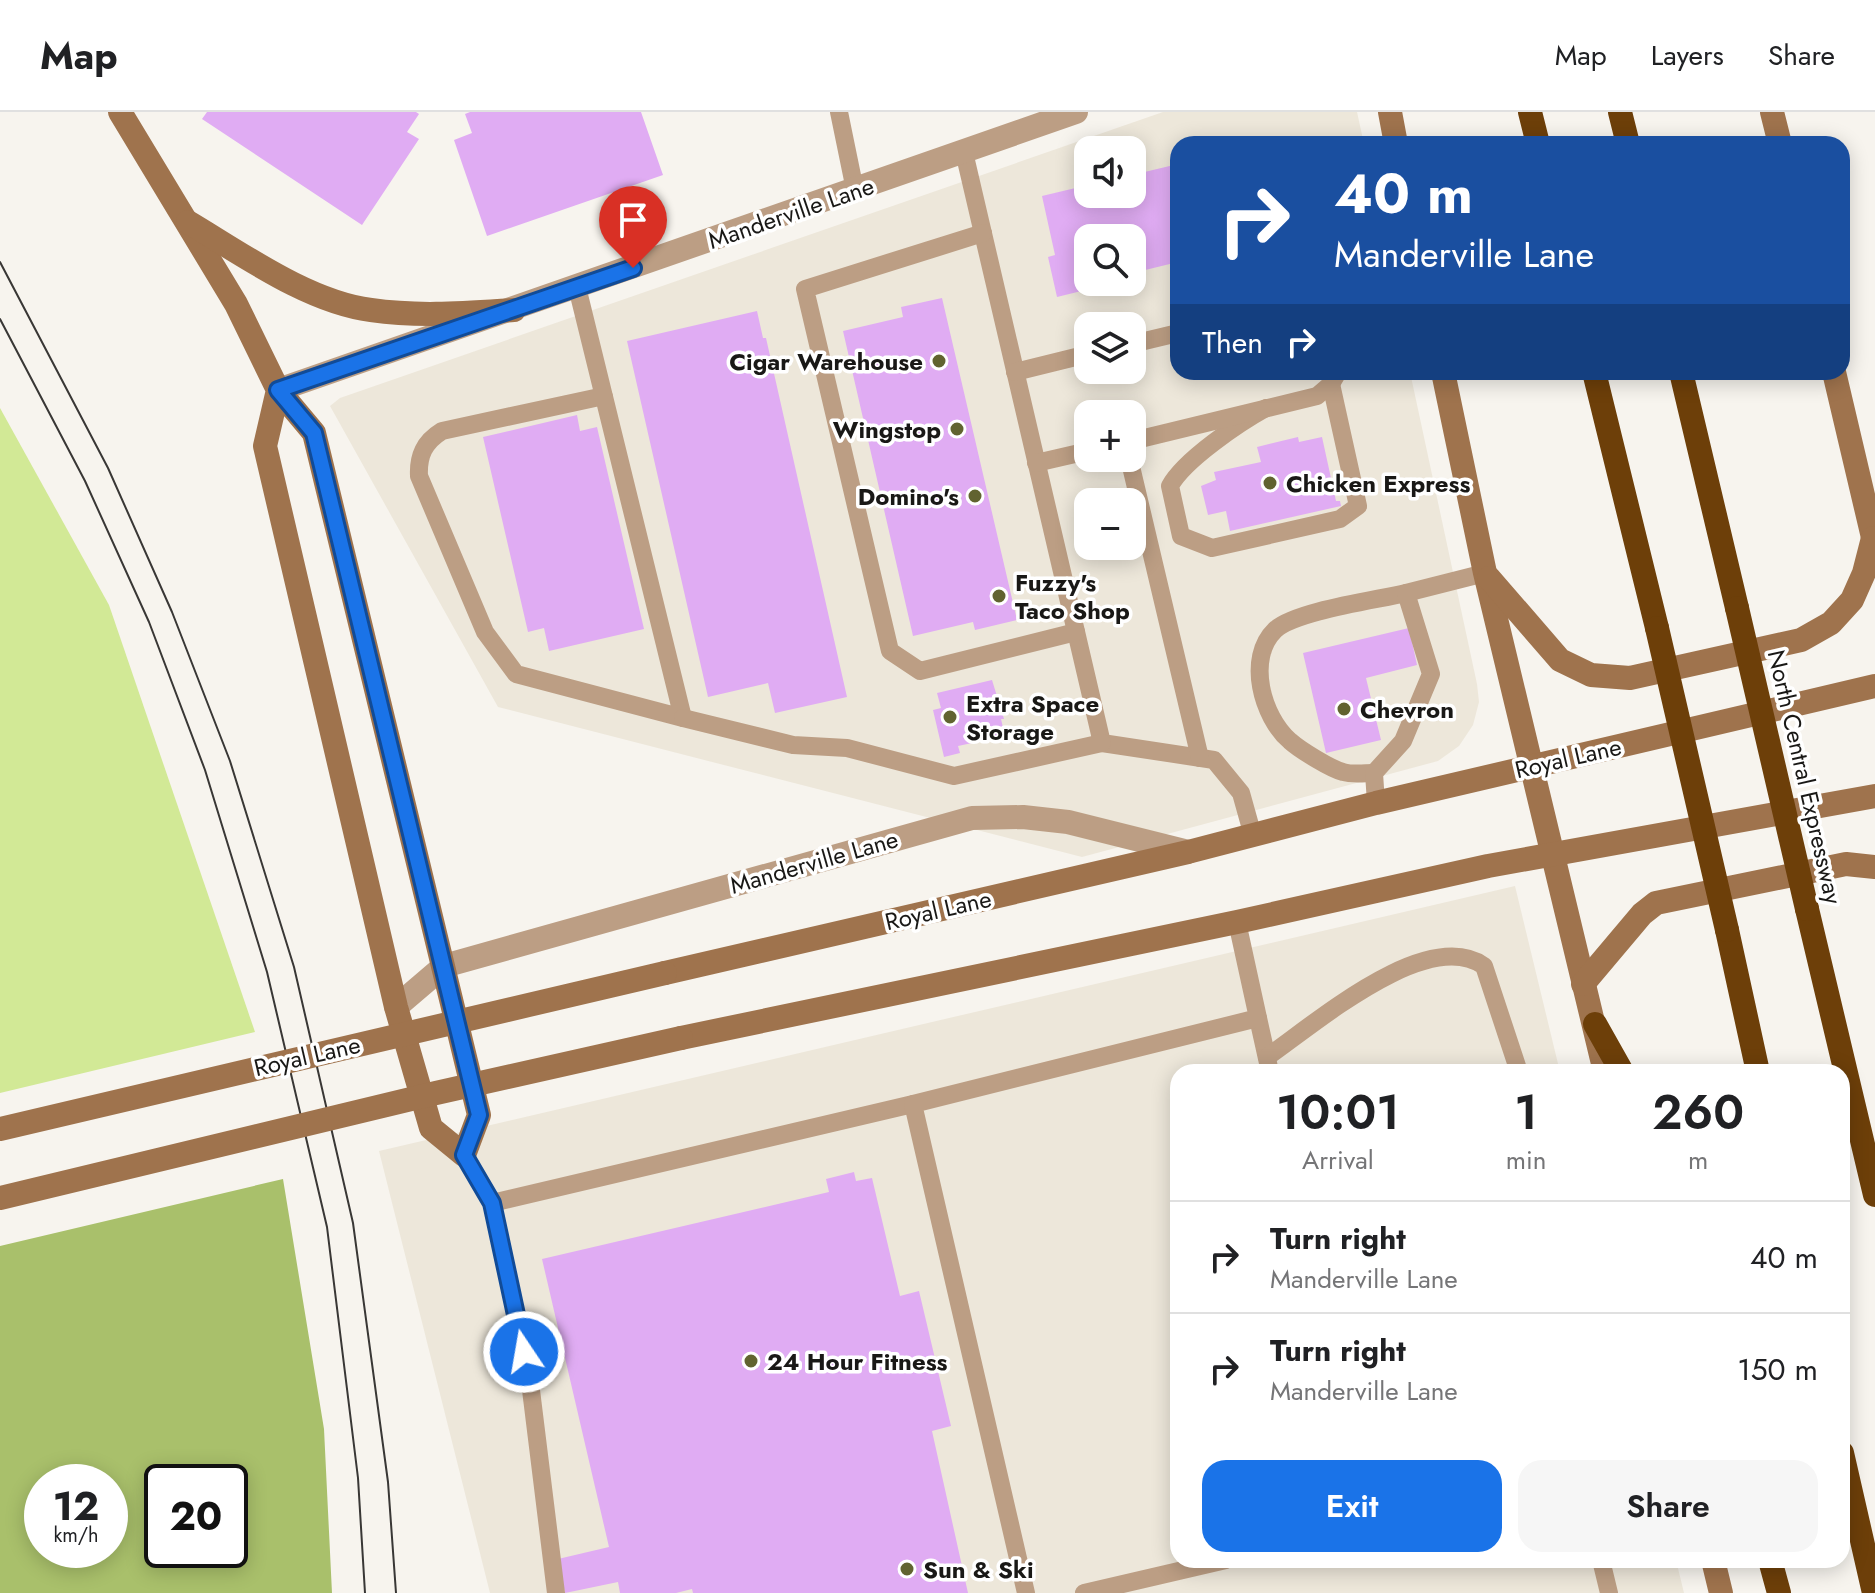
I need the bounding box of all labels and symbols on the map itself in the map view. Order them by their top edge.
street label: Manderville Lane [703,168,879,258]
pin [599,186,667,268]
place label: Cigar Warehouse [729,344,923,379]
marker: Cigar Warehouse [930,352,948,370]
place label: Wingstop [833,412,941,447]
marker: Wingstop [948,420,966,438]
place label: Chicken Express [1286,466,1470,501]
marker: Chicken Express [1261,474,1279,492]
place label: Domino's [858,479,959,514]
marker: Domino's [966,487,984,505]
place label: Fuzzy's Taco Shop [1015,565,1130,628]
marker: Fuzzy's Taco Shop [990,587,1008,605]
street label: North Central Expressway [1759,646,1851,908]
place label: Extra Space Storage [966,686,1099,749]
place label: Chevron [1360,692,1454,727]
marker: Chevron [1335,700,1353,718]
marker: Extra Space Storage [941,708,959,726]
street label: Royal Lane [1511,729,1625,787]
street label: Manderville Lane [726,821,902,903]
street label: Royal Lane [881,881,995,939]
street label: Royal Lane [250,1027,364,1085]
position arrow [482,1310,566,1394]
place label: 24 Hour Fitness [767,1344,948,1379]
marker: 24 Hour Fitness [742,1352,760,1370]
speed limit sign: 20 [144,1464,248,1568]
place label: Sun & Ski [923,1552,1034,1587]
marker: Sun & Ski [898,1560,916,1578]

